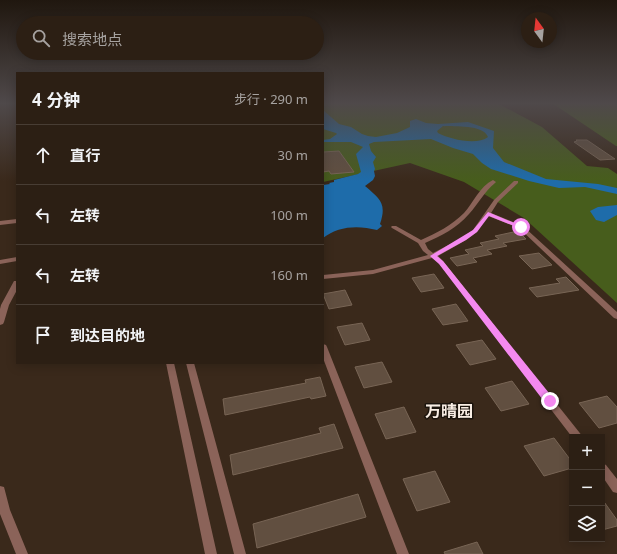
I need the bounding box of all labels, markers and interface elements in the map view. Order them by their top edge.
north arrow [521,12,557,48]
search box [16,16,324,60]
icon: search [30,27,52,49]
text: 搜索地点 [62,29,122,49]
text: 4 分钟 [32,88,80,111]
text: 步行 · 290 m [234,90,308,108]
icon: ahead [32,144,54,166]
text: 直行 [70,145,100,165]
text: 30 m [278,146,308,164]
icon: left [32,204,54,226]
text: 左转 [70,205,100,225]
text: 100 m [270,206,308,224]
route start [512,218,530,236]
icon: left [32,264,54,286]
text: 左转 [70,265,100,285]
text: 160 m [270,266,308,284]
icon: arrive [32,324,54,346]
text: 到达目的地 [70,325,145,345]
route end [541,392,559,410]
district label: 万晴园 [425,400,473,422]
map controls [569,434,605,542]
button: + [569,434,605,470]
button: − [569,470,605,506]
button: layers [569,506,605,542]

